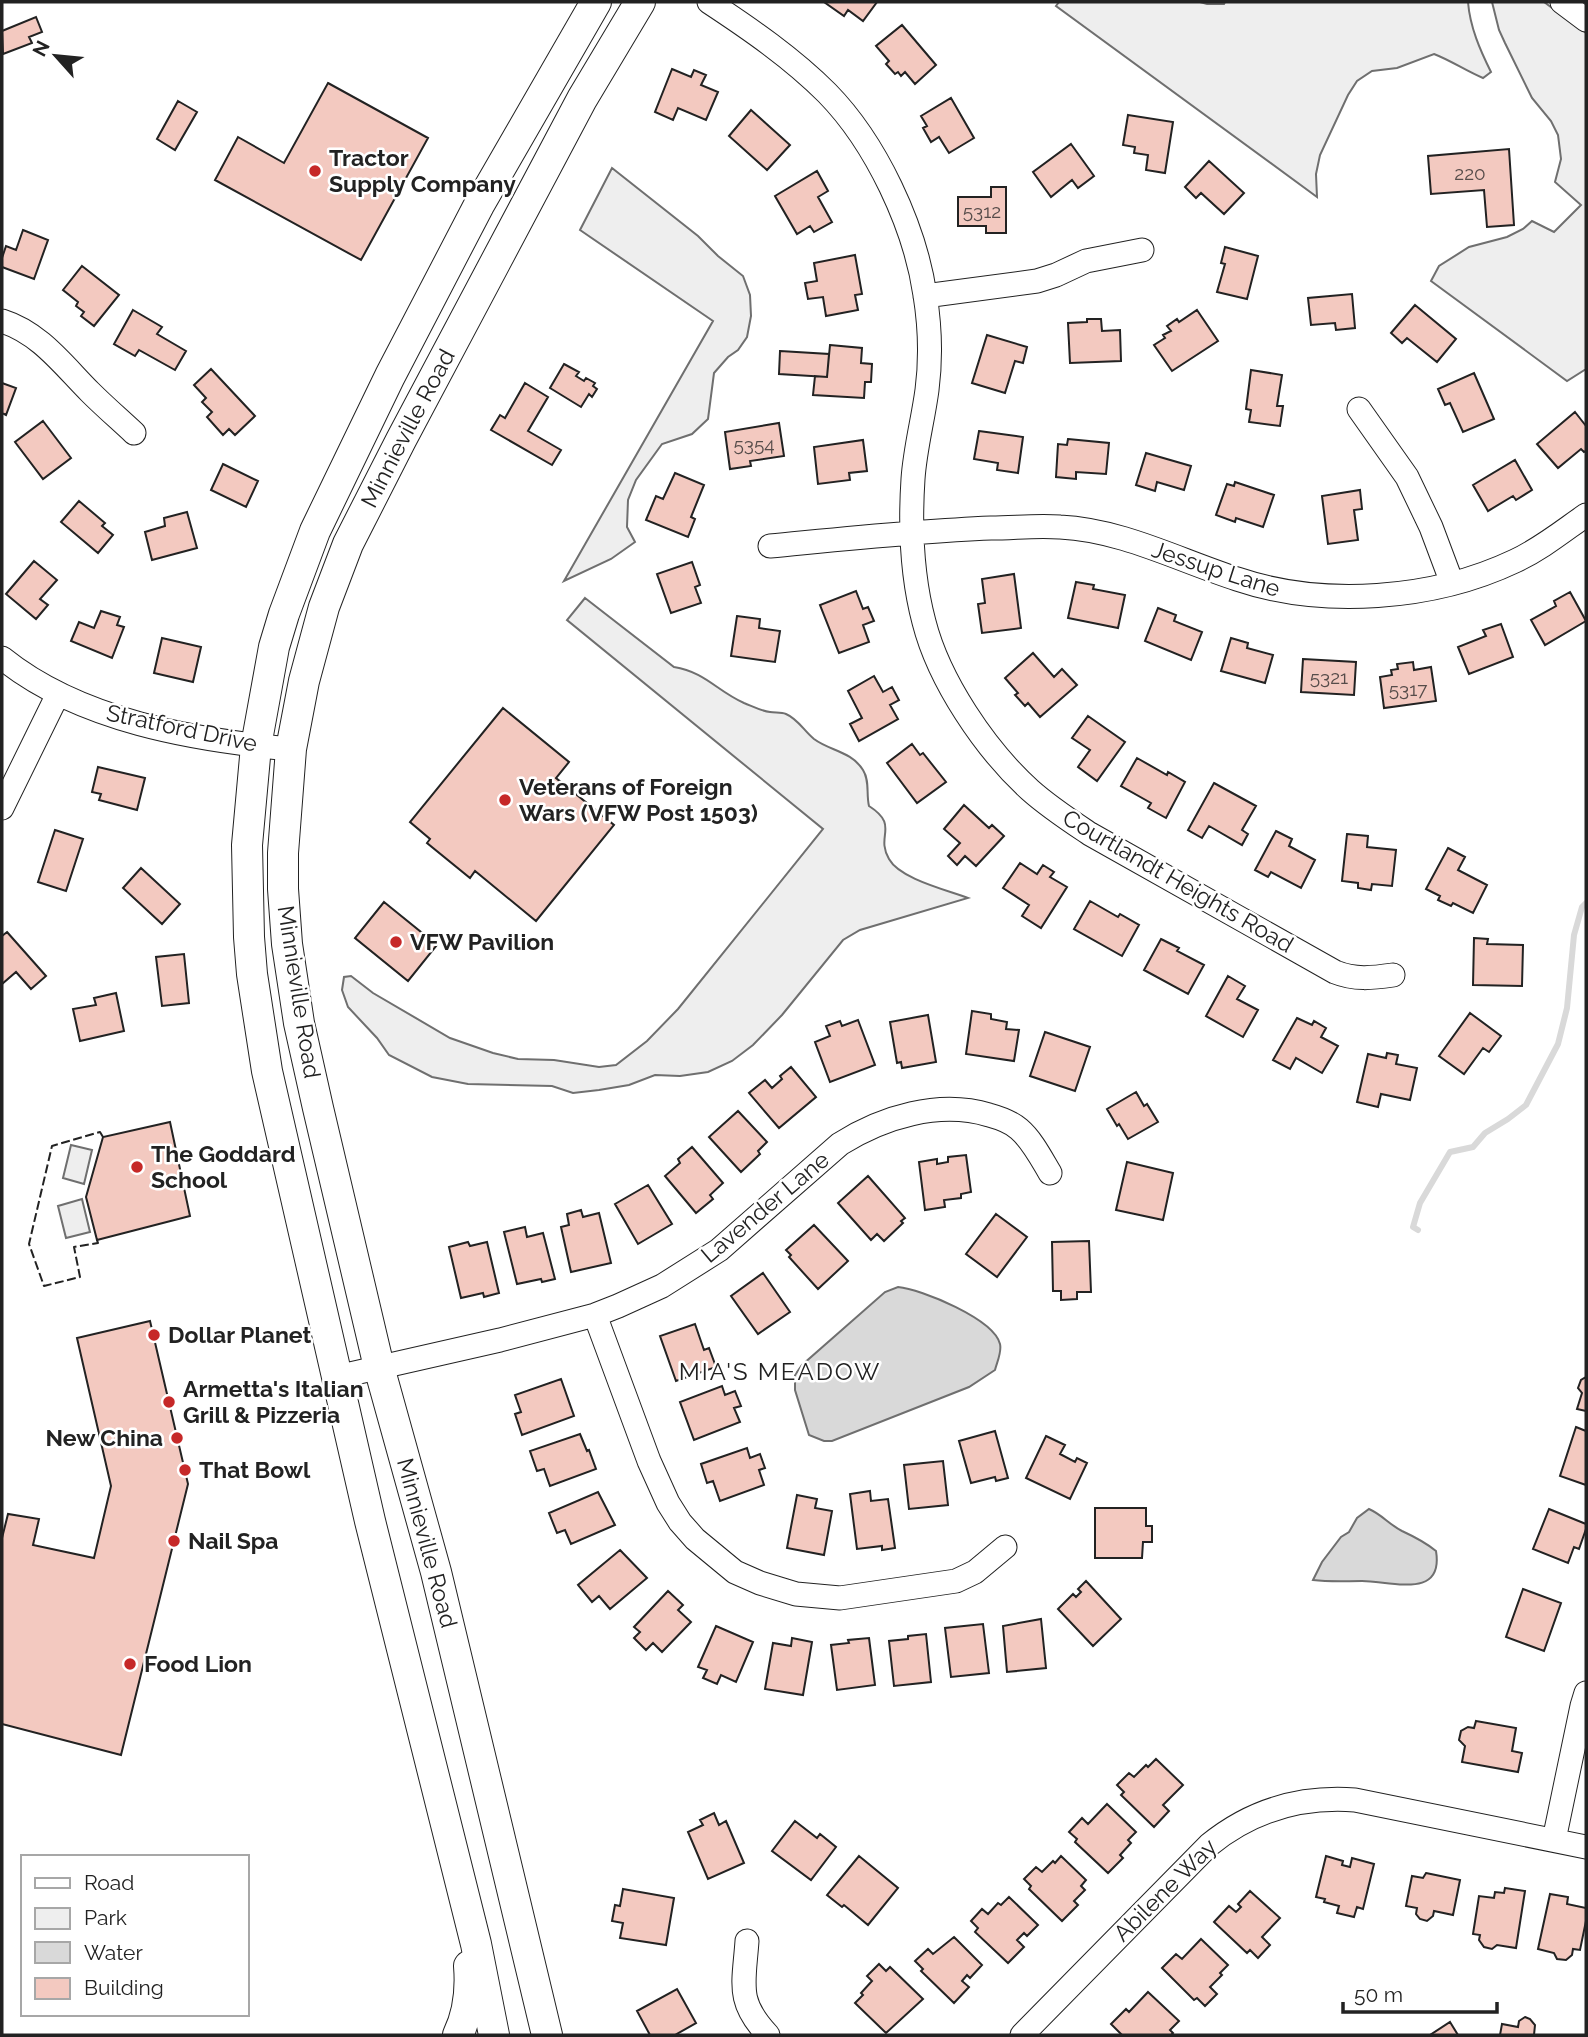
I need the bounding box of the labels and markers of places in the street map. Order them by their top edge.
place label: Tractor Supply Company [329,144,516,197]
marker: Tractor Supply Company [307,163,323,179]
place label: Veterans of Foreign Wars (VFW Post 1503) [519,773,758,826]
marker: Veterans of Foreign Wars (VFW Post 1503) [497,792,513,808]
place label: VFW Pavilion [410,928,554,955]
marker: VFW Pavilion [388,934,404,950]
place label: The Goddard School [151,1140,296,1193]
marker: The Goddard School [129,1159,145,1175]
place label: Dollar Planet [168,1321,311,1348]
marker: Dollar Planet [146,1327,162,1343]
place label: Armetta's Italian Grill & Pizzeria [183,1375,364,1428]
marker: Armetta's Italian Grill & Pizzeria [161,1394,177,1410]
place label: New China [45,1424,163,1451]
marker: New China [169,1430,185,1446]
place label: That Bowl [199,1456,311,1483]
marker: That Bowl [177,1462,193,1478]
place label: Nail Spa [188,1527,278,1554]
marker: Nail Spa [166,1533,182,1549]
place label: Food Lion [144,1650,252,1677]
marker: Food Lion [122,1656,138,1672]

